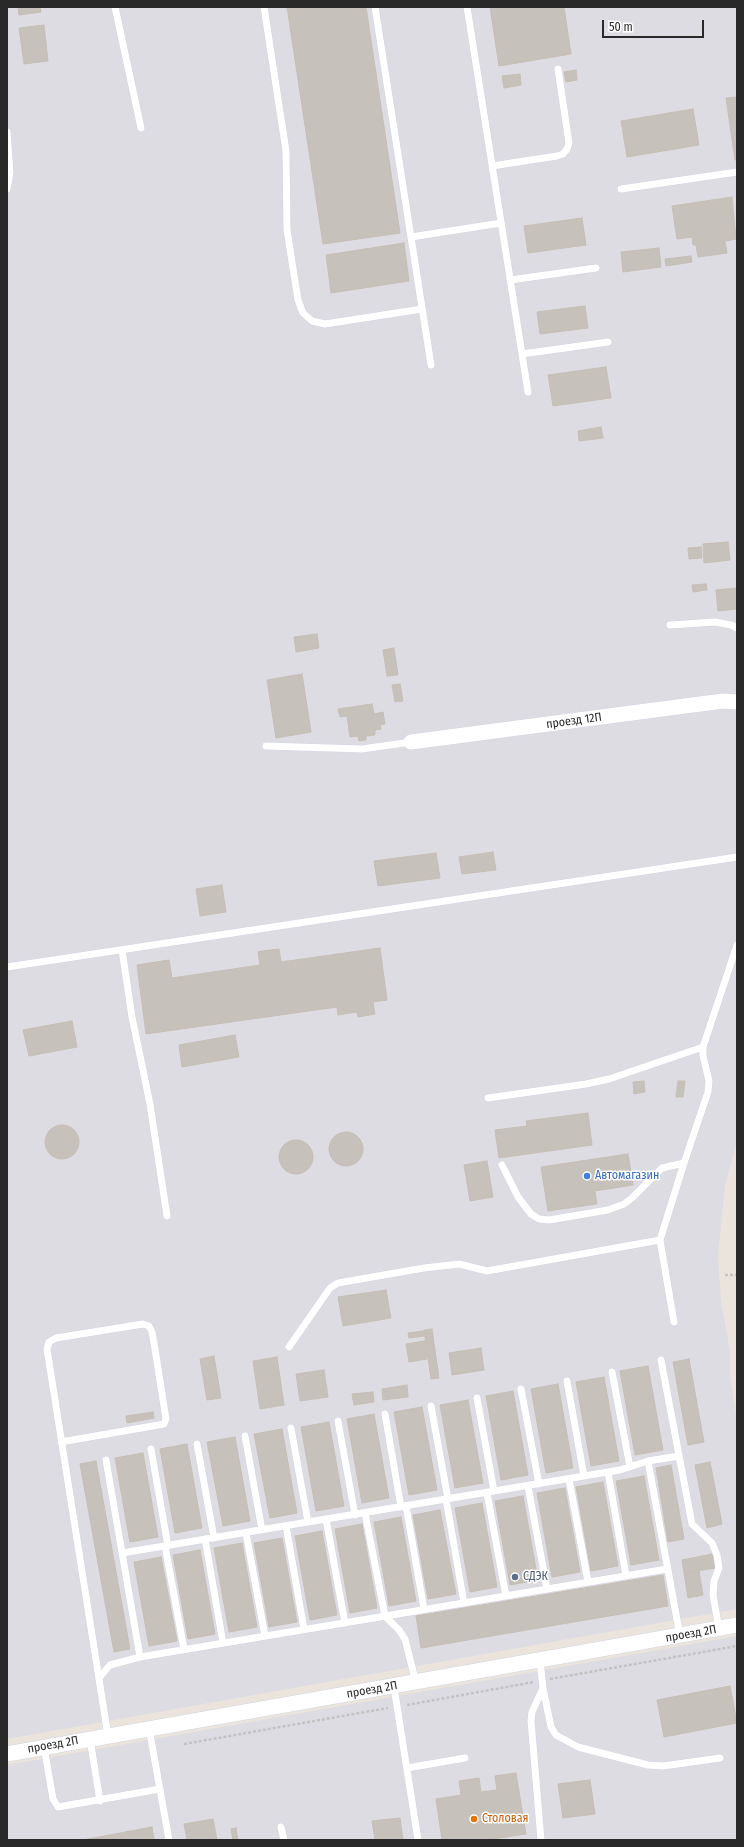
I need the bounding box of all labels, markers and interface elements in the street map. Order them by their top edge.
scale bar [604,12,706,38]
text: 50 m [609,20,633,34]
street label: проезд 12П [545,710,603,732]
place label: Автомагазин [595,1169,659,1183]
marker: Автомагазин [582,1171,592,1181]
place label: СДЭК [523,1570,548,1584]
marker: СДЭК [510,1572,520,1582]
street label: проезд 2П [664,1622,718,1646]
street label: проезд 2П [345,1678,399,1702]
street label: проезд 2П [26,1733,80,1757]
place label: Столовая [482,1812,528,1826]
marker: Столовая [469,1814,479,1824]

